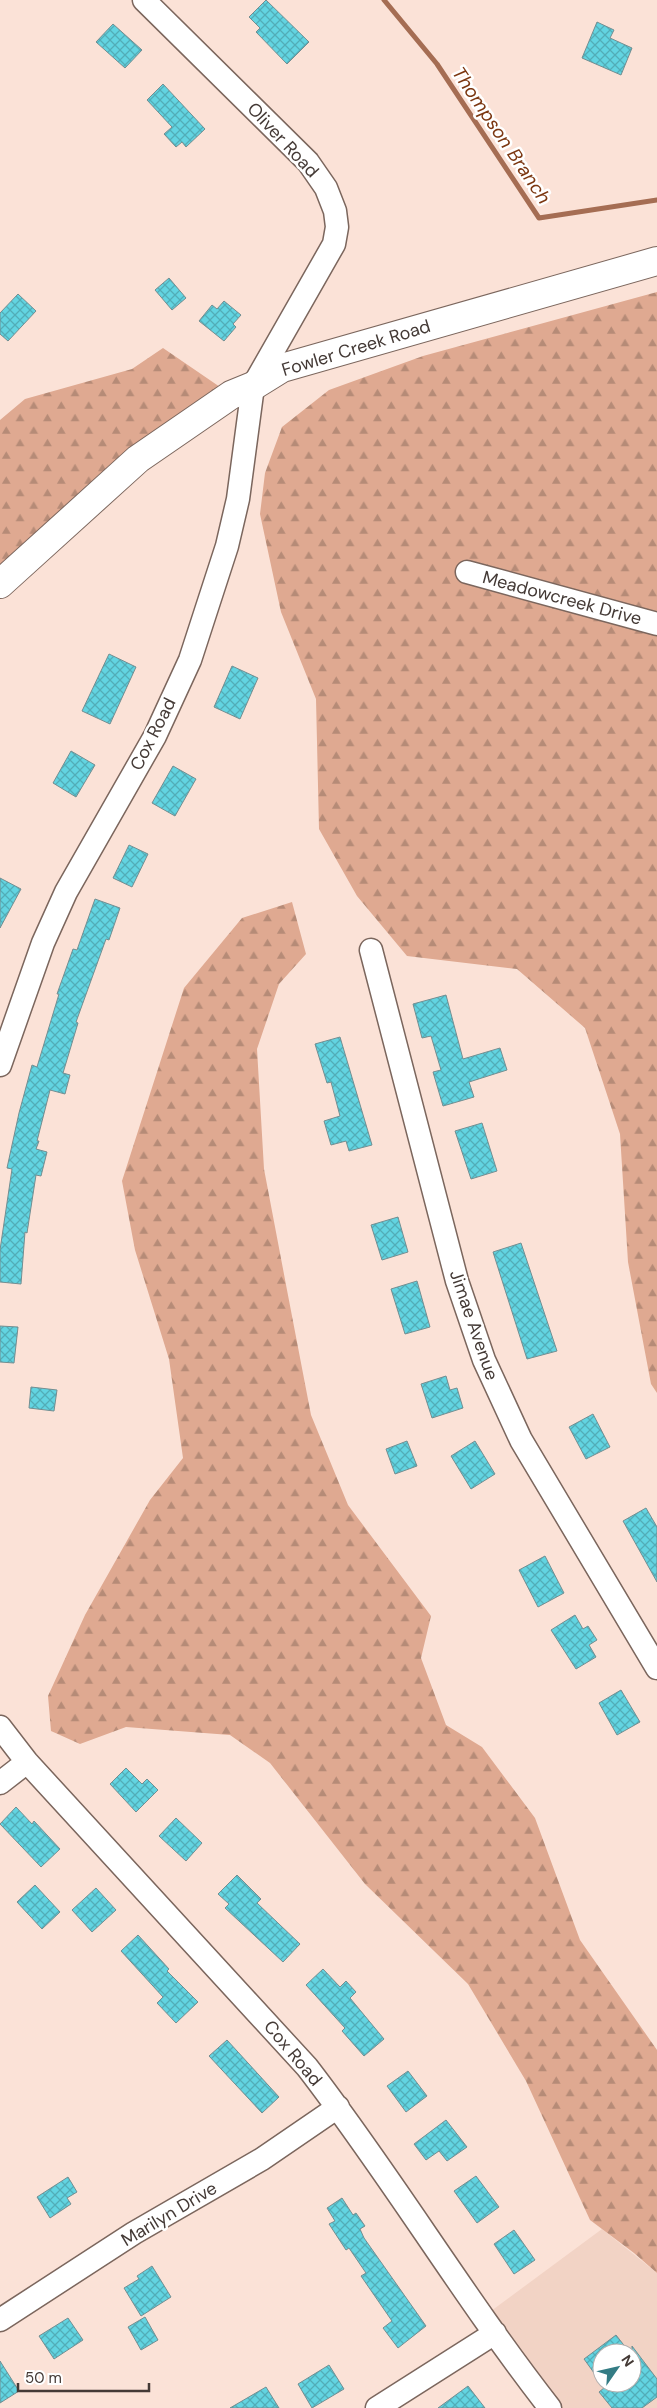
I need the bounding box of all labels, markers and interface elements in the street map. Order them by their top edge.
water label: Thompson Branch [446,62,557,209]
street label: Oliver Road [242,97,324,183]
street label: Fowler Creek Road [279,314,433,382]
street label: Meadowcreek Drive [480,565,644,631]
street label: Cox Road [124,693,182,775]
street label: Jimae Avenue [444,1267,504,1383]
street label: Cox Road [258,2015,328,2091]
street label: Marilyn Drive [117,2176,221,2252]
north arrow [592,2343,642,2393]
text: N [617,2351,638,2370]
scale bar [18,2360,149,2392]
text: 50 m [25,2368,62,2388]

